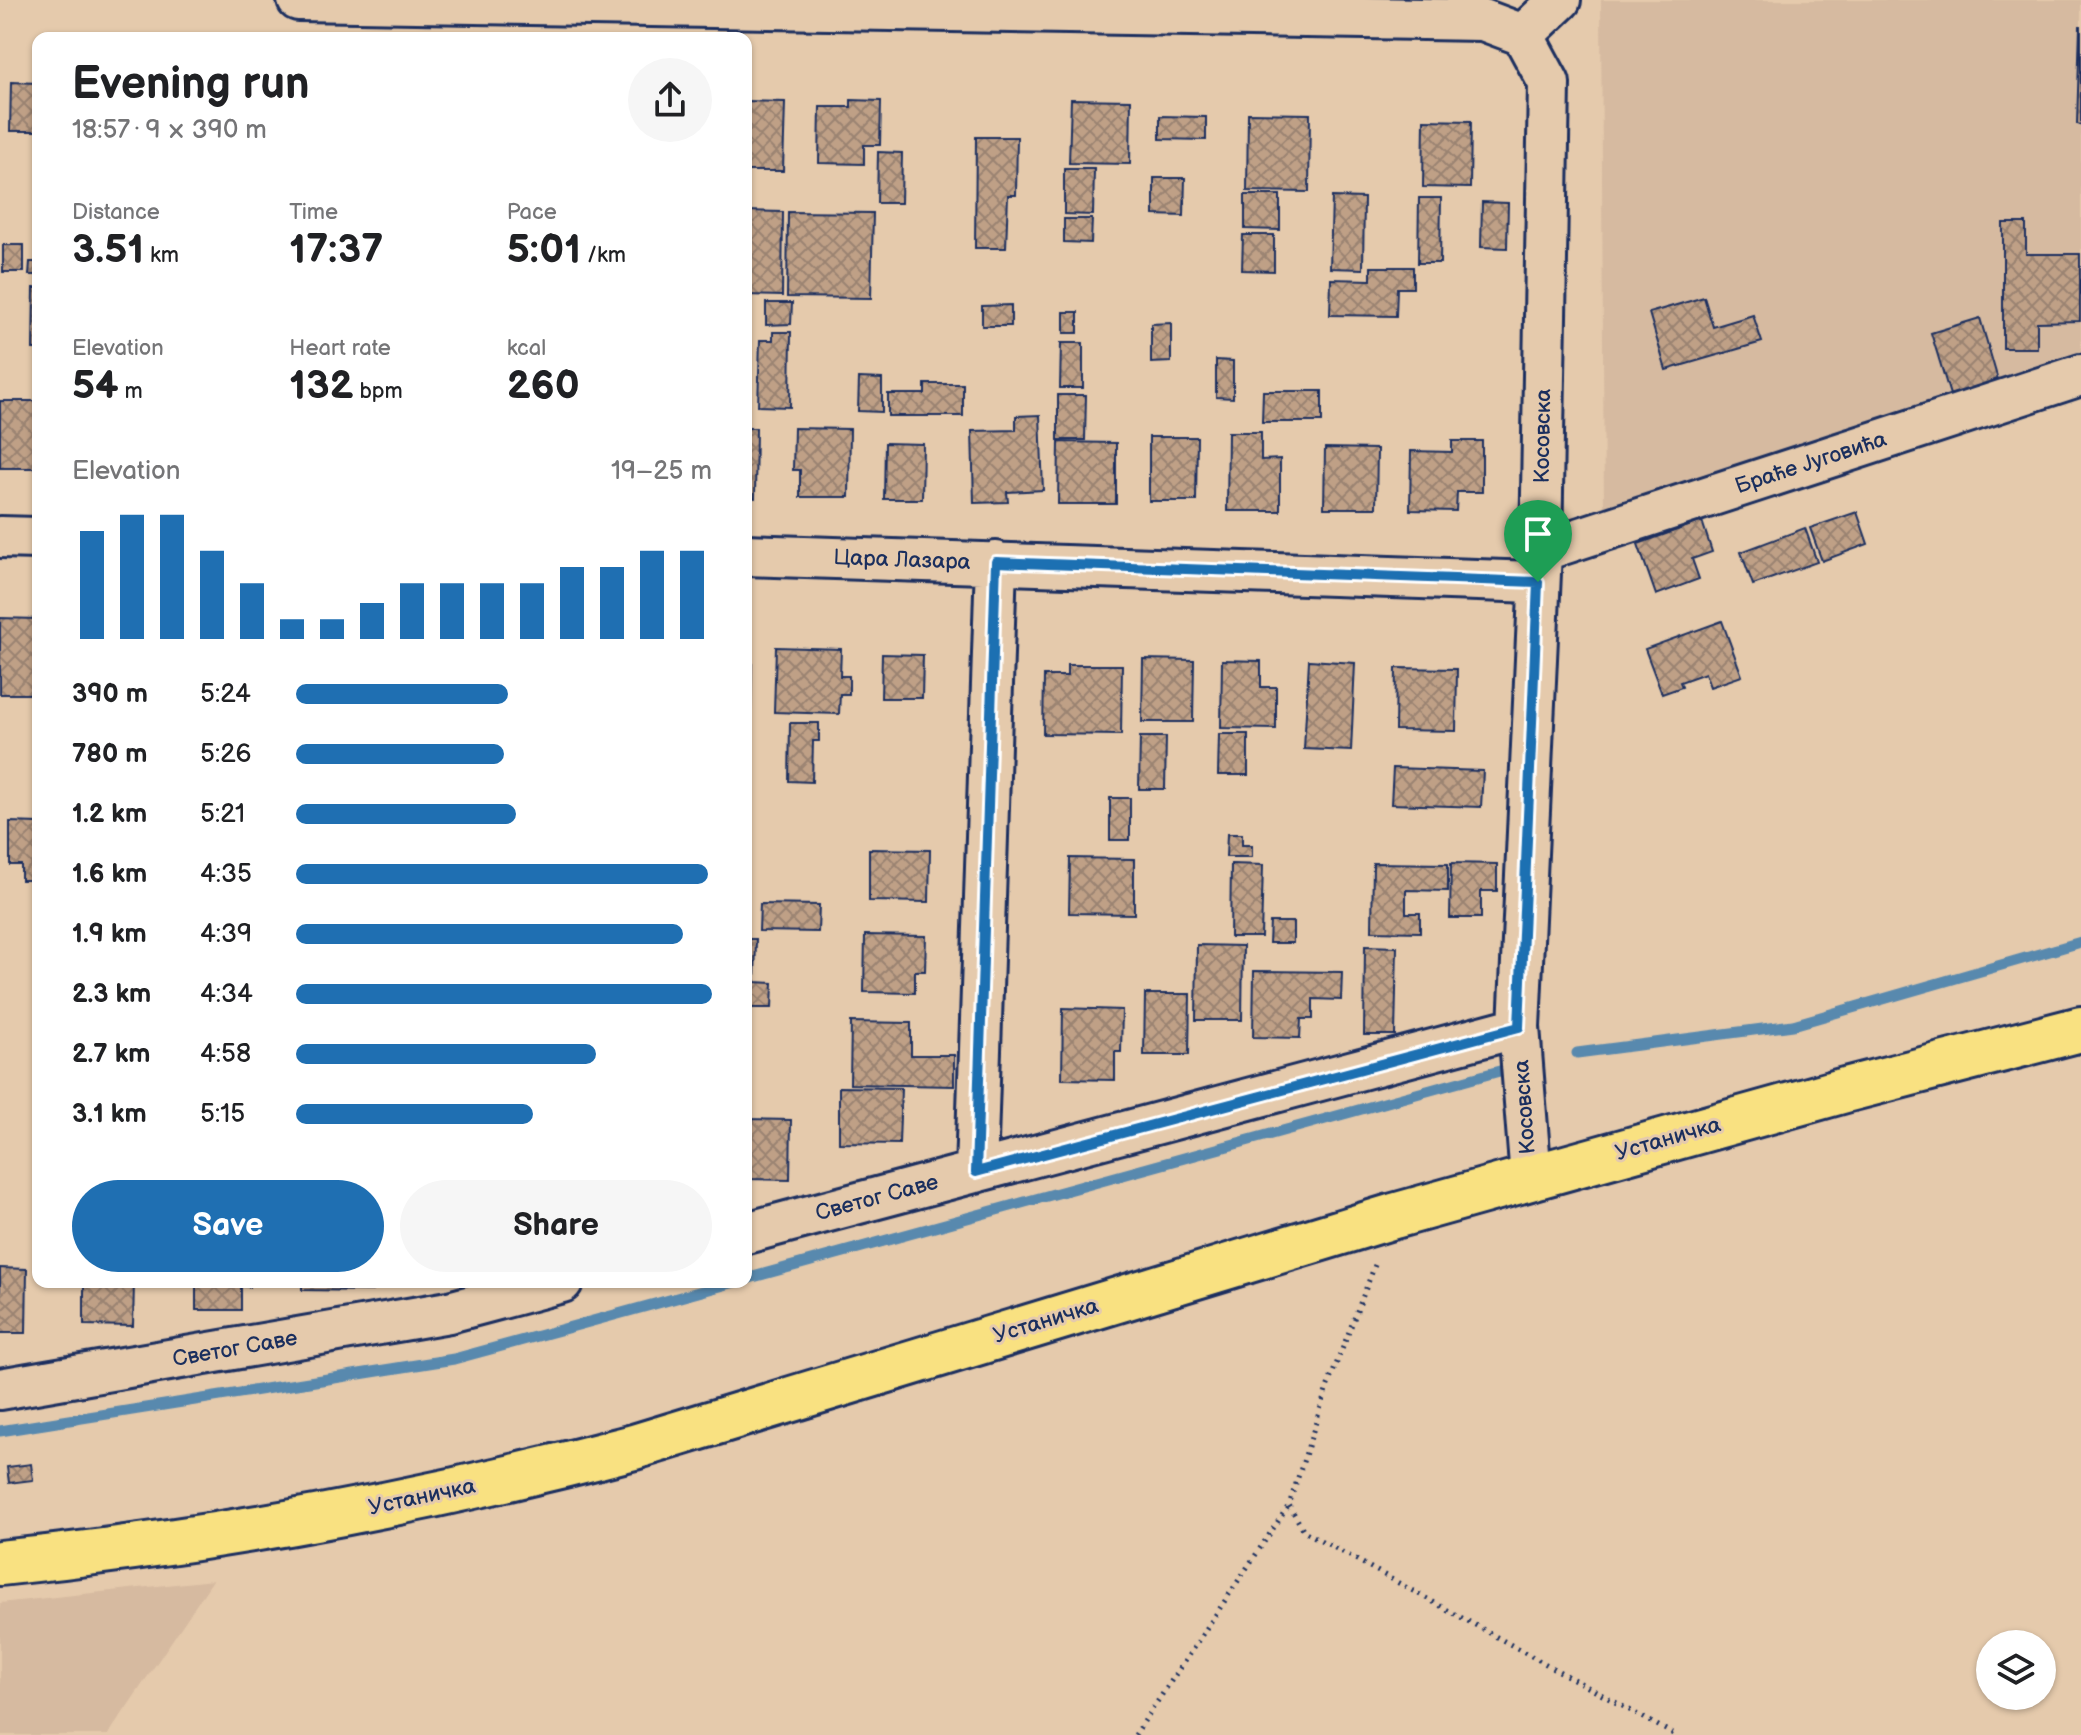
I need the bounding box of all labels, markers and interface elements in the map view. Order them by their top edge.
text: Evening run [72,58,309,111]
button: share [628,58,712,142]
text: 18:57 · 9 × 390 m [72,115,267,146]
text: Distance [72,199,160,226]
text: Time [289,199,338,226]
text: Pace [507,199,557,226]
text: 3.51 [72,226,144,274]
text: 17:37 [289,226,383,274]
text: 5:01 [507,226,581,274]
text: km [144,242,179,269]
text: /km [581,242,626,269]
text: Elevation [72,335,164,362]
text: Heart rate [289,335,391,362]
text: kcal [507,335,546,362]
text: 54 [72,362,119,410]
text: 132 [289,362,354,410]
text: 260 [507,362,580,410]
text: m [119,378,143,405]
text: bpm [354,378,403,405]
street label: Косовска [1529,388,1557,484]
street label: Браће Југовића [1732,426,1890,500]
text: Elevation [72,456,180,487]
text: 19–25 m [611,456,712,487]
pin [1504,500,1572,582]
icon: arrive [1516,512,1560,556]
street label: Цара Лазара [833,544,971,576]
text: 390 m [72,679,148,710]
text: 5:24 [200,679,251,710]
text: 780 m [72,739,147,770]
text: 5:26 [200,739,251,770]
text: 1.2 km [72,799,147,830]
text: 5:21 [200,799,245,830]
text: 1.6 km [72,859,147,890]
text: 4:35 [200,859,252,890]
text: 1.9 km [72,919,147,950]
text: 4:39 [200,919,252,950]
text: 2.3 km [72,979,151,1010]
text: 4:34 [200,979,253,1010]
text: 2.7 km [72,1039,150,1070]
text: 4:58 [200,1039,251,1070]
street label: Косовска [1508,1059,1542,1155]
text: 3.1 km [72,1099,147,1130]
text: 5:15 [200,1099,245,1130]
street label: Устаничка [1612,1111,1724,1167]
street label: Светог Саве [813,1169,941,1227]
button: Save [72,1180,384,1272]
button: Share [400,1180,712,1272]
street label: Устаничка [990,1292,1102,1350]
street label: Светог Саве [171,1325,299,1373]
street label: Устаничка [366,1473,478,1521]
map controls [1976,1630,2056,1710]
button: layers [1976,1630,2056,1710]

